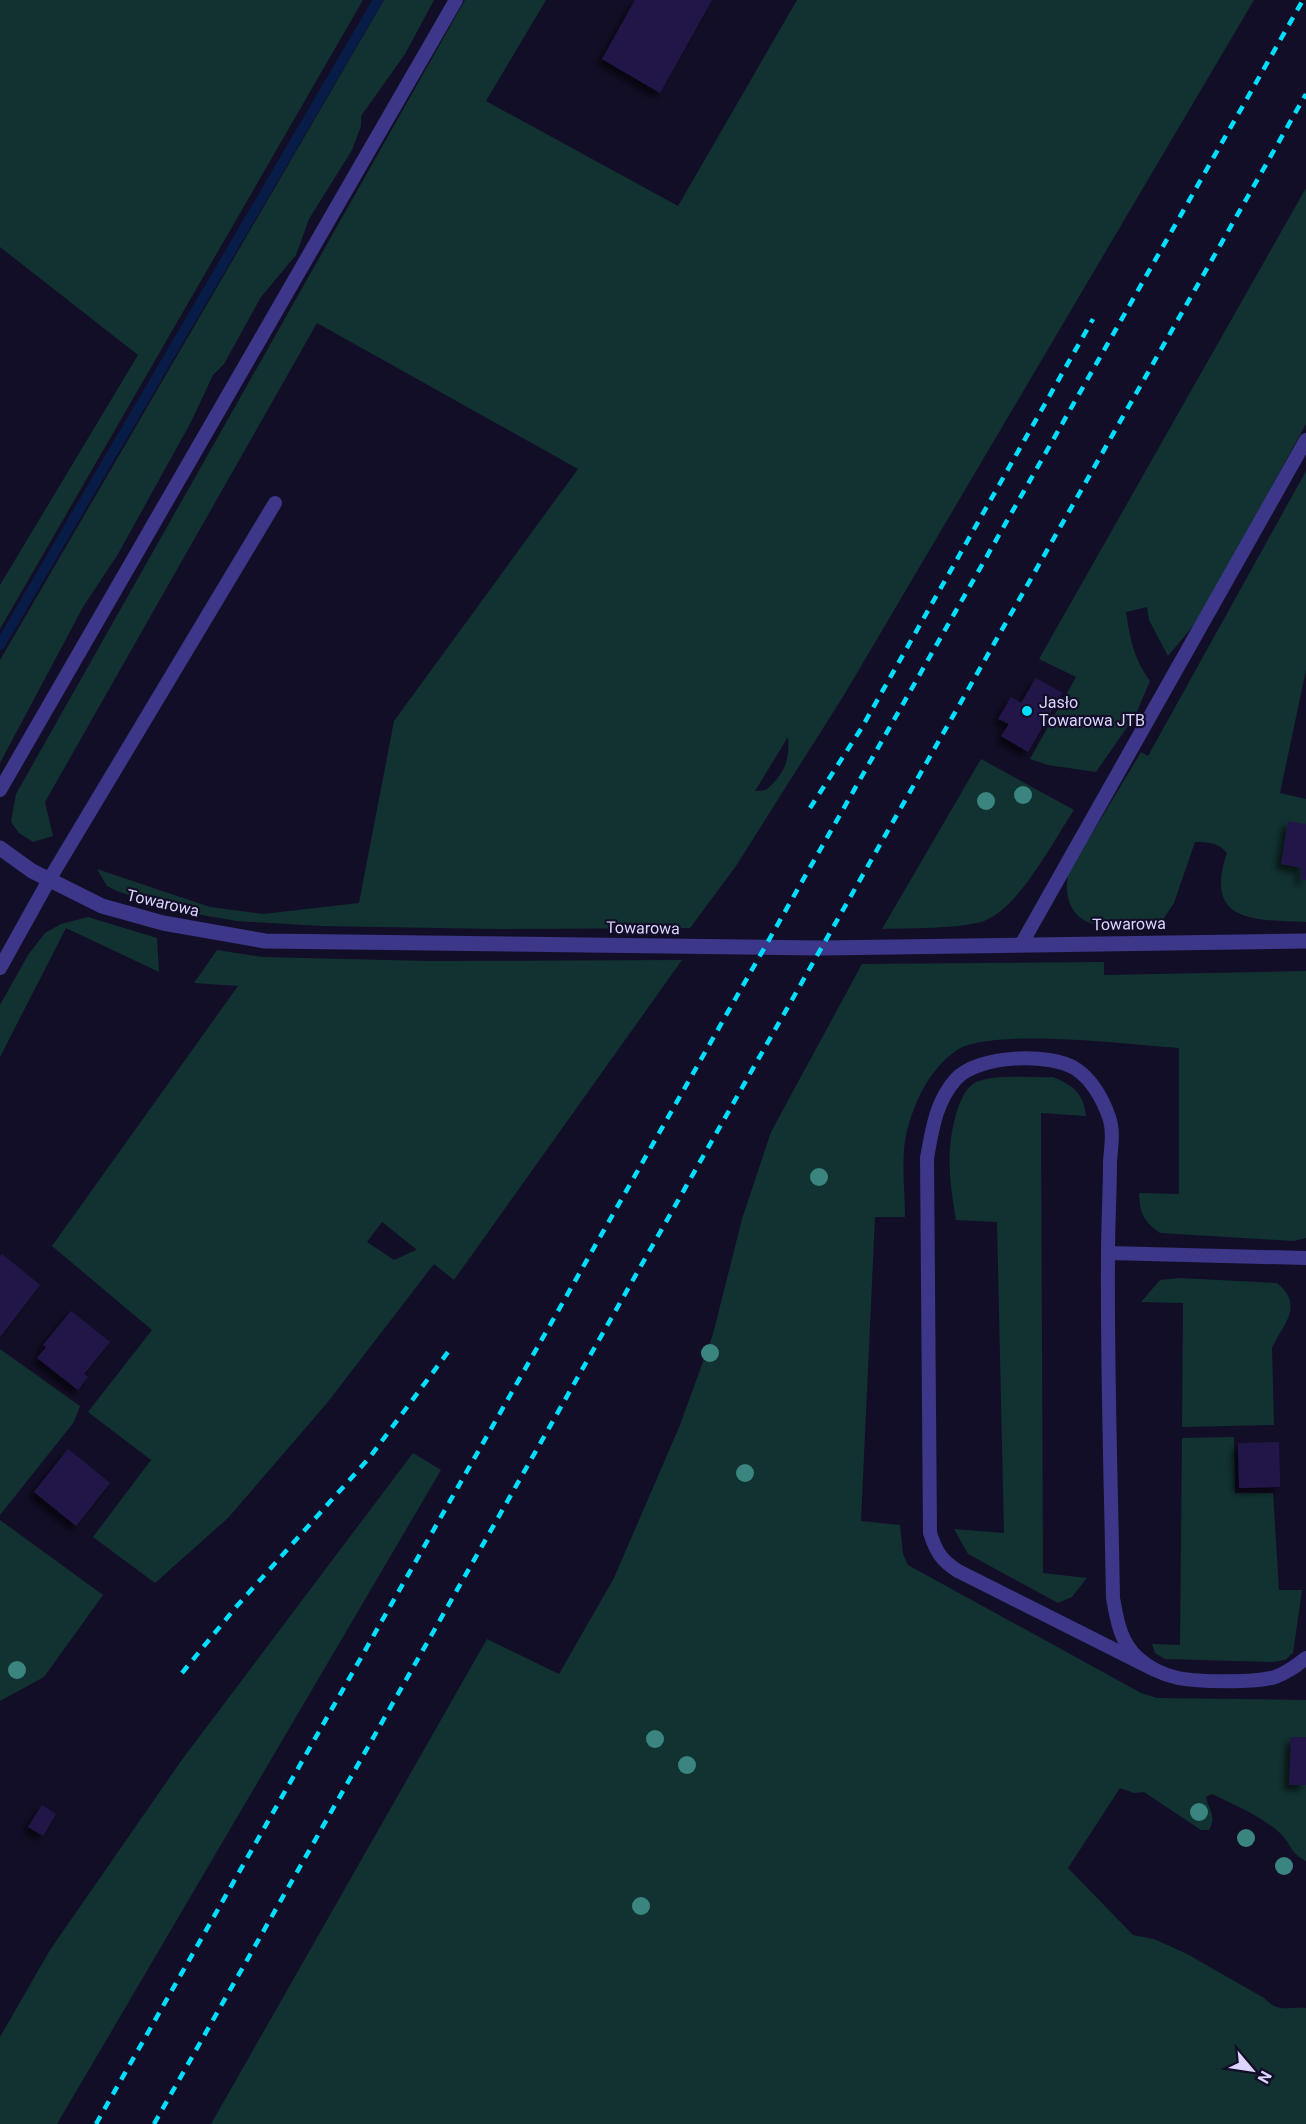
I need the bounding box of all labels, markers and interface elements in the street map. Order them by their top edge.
place label: Jasło Towarowa JTB [1039,693,1145,730]
marker: Jasło Towarowa JTB [1020,704,1034,718]
street label: Towarowa [125,885,201,921]
street label: Towarowa [1092,914,1166,934]
street label: Towarowa [606,918,680,938]
north arrow [1222,2040,1282,2100]
text: N [1254,2067,1276,2087]

